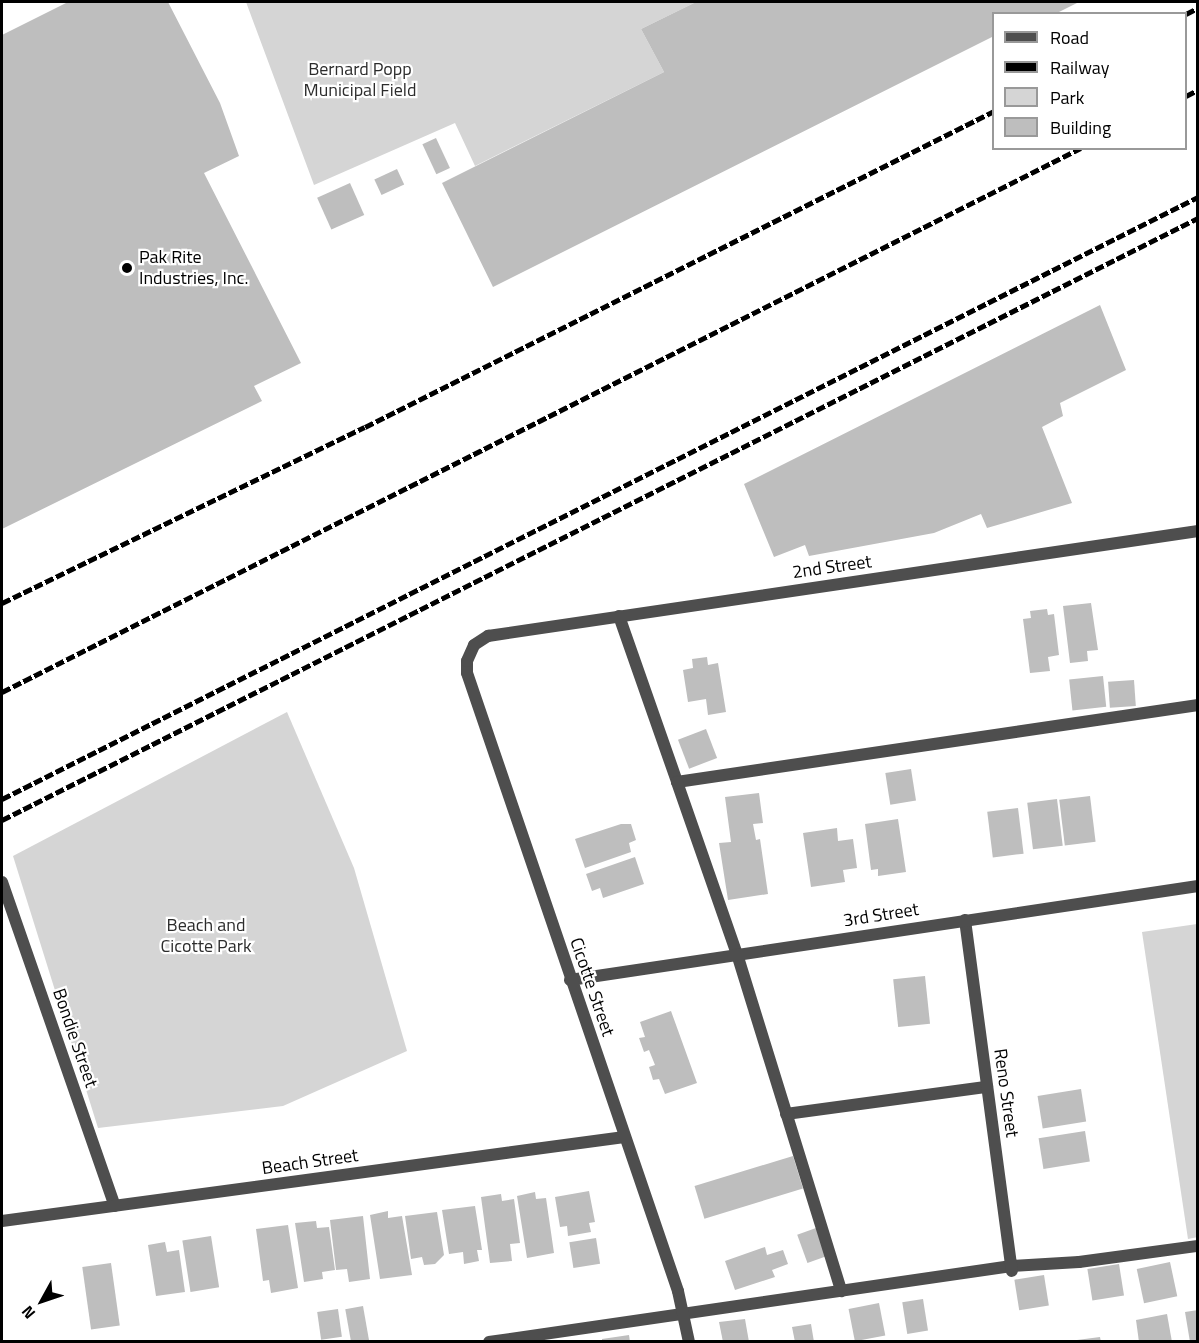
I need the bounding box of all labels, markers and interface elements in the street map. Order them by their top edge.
legend [992,12,1187,150]
text: Road [1050,24,1089,51]
text: Railway [1050,54,1109,81]
park label: Bernard Popp Municipal Field [304,59,416,101]
text: Park [1050,84,1084,111]
text: Building [1050,114,1111,141]
place label: Pak Rite Industries, Inc. [139,247,248,290]
marker: Pak Rite Industries, Inc. [120,261,134,275]
street label: 2nd Street [791,551,873,583]
street label: 3rd Street [842,898,920,932]
park label: Beach and Cicotte Park [160,915,252,958]
street label: Cicotte Street [565,935,619,1039]
street label: Bondie Street [48,986,102,1090]
street label: Reno Street [989,1047,1023,1139]
street label: Beach Street [260,1145,360,1179]
north arrow [12,1271,72,1331]
text: N [15,1301,41,1325]

